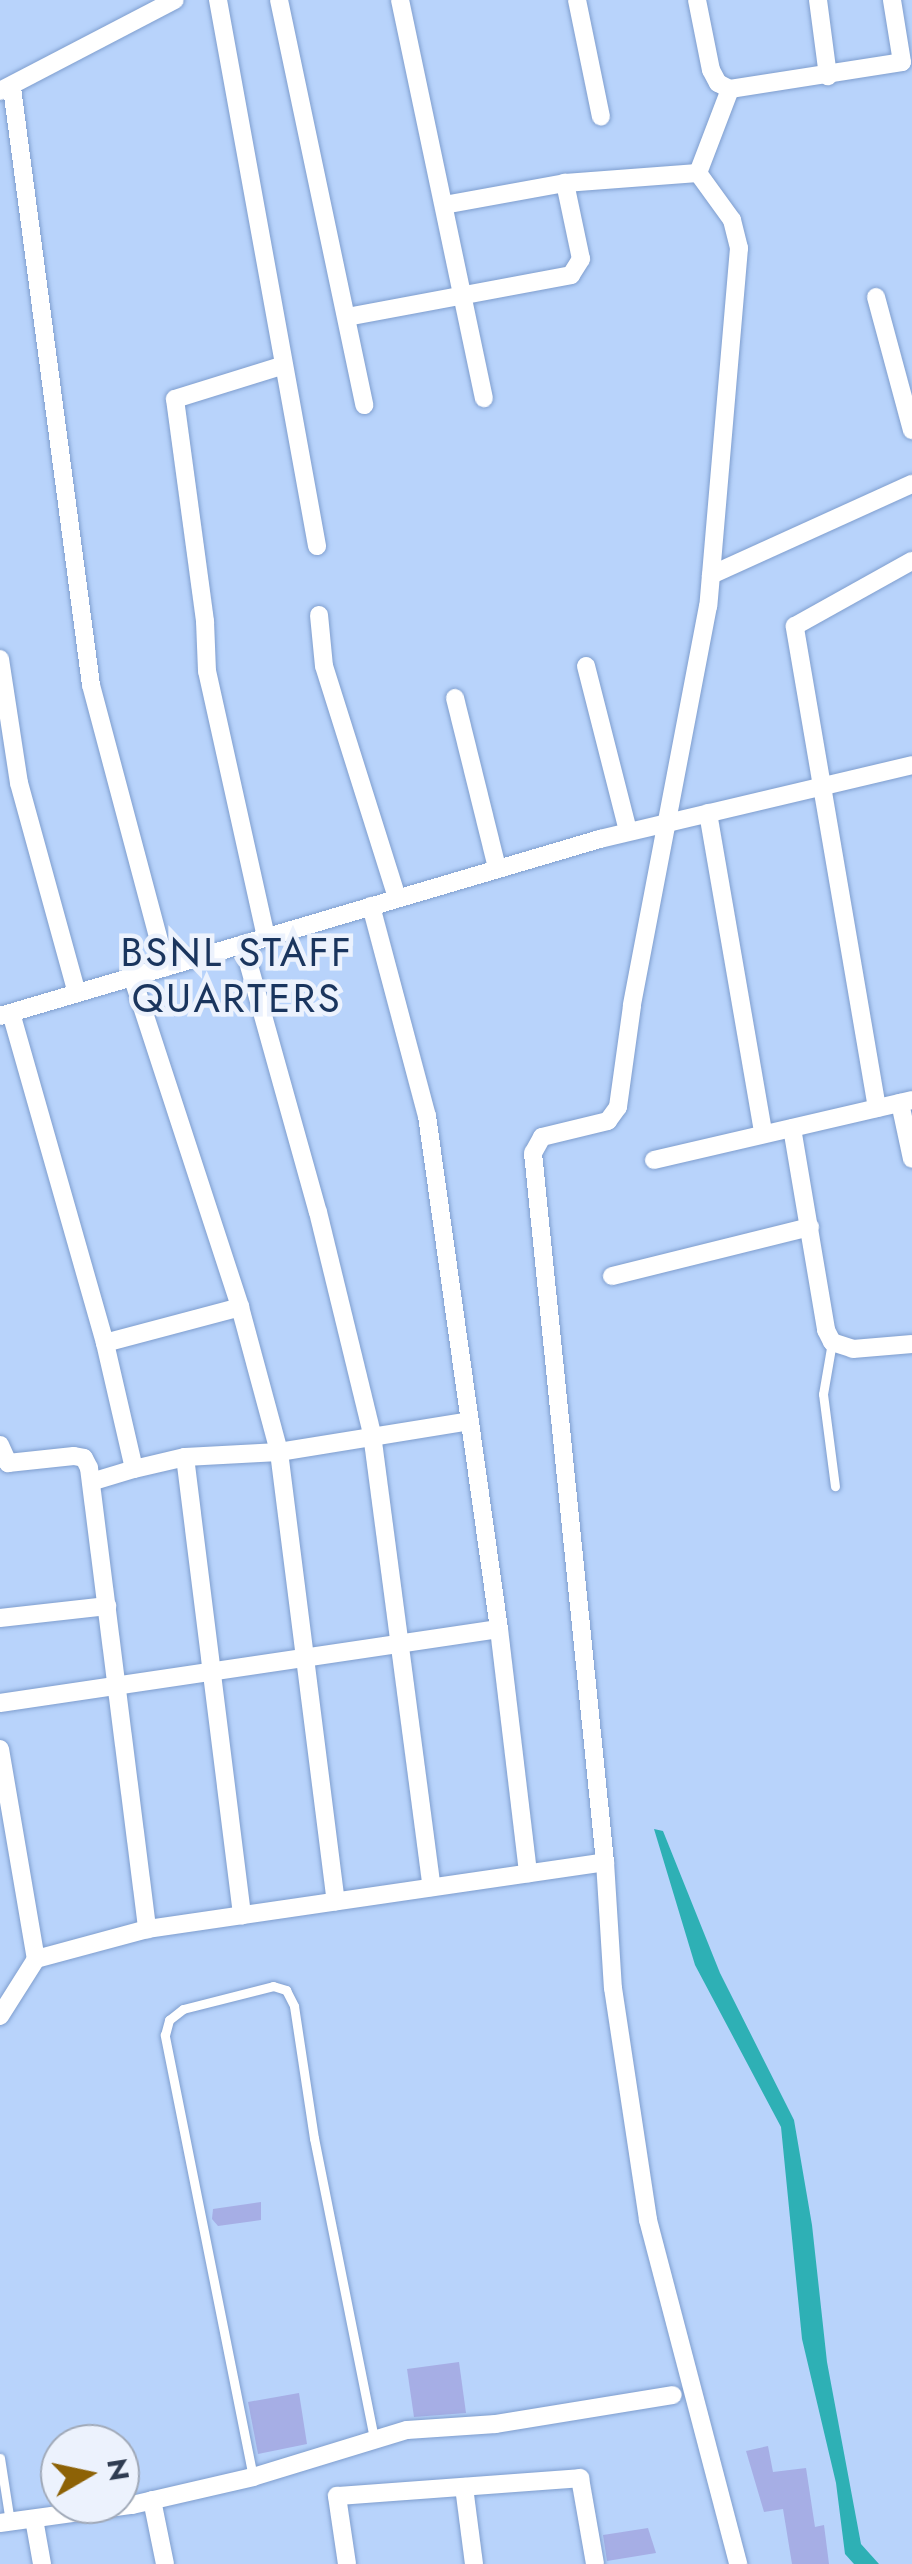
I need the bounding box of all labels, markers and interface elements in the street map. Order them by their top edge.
district label: BSNL STAFF QUARTERS [120,928,354,1022]
north arrow [40,2424,140,2524]
text: N [96,2455,140,2484]

